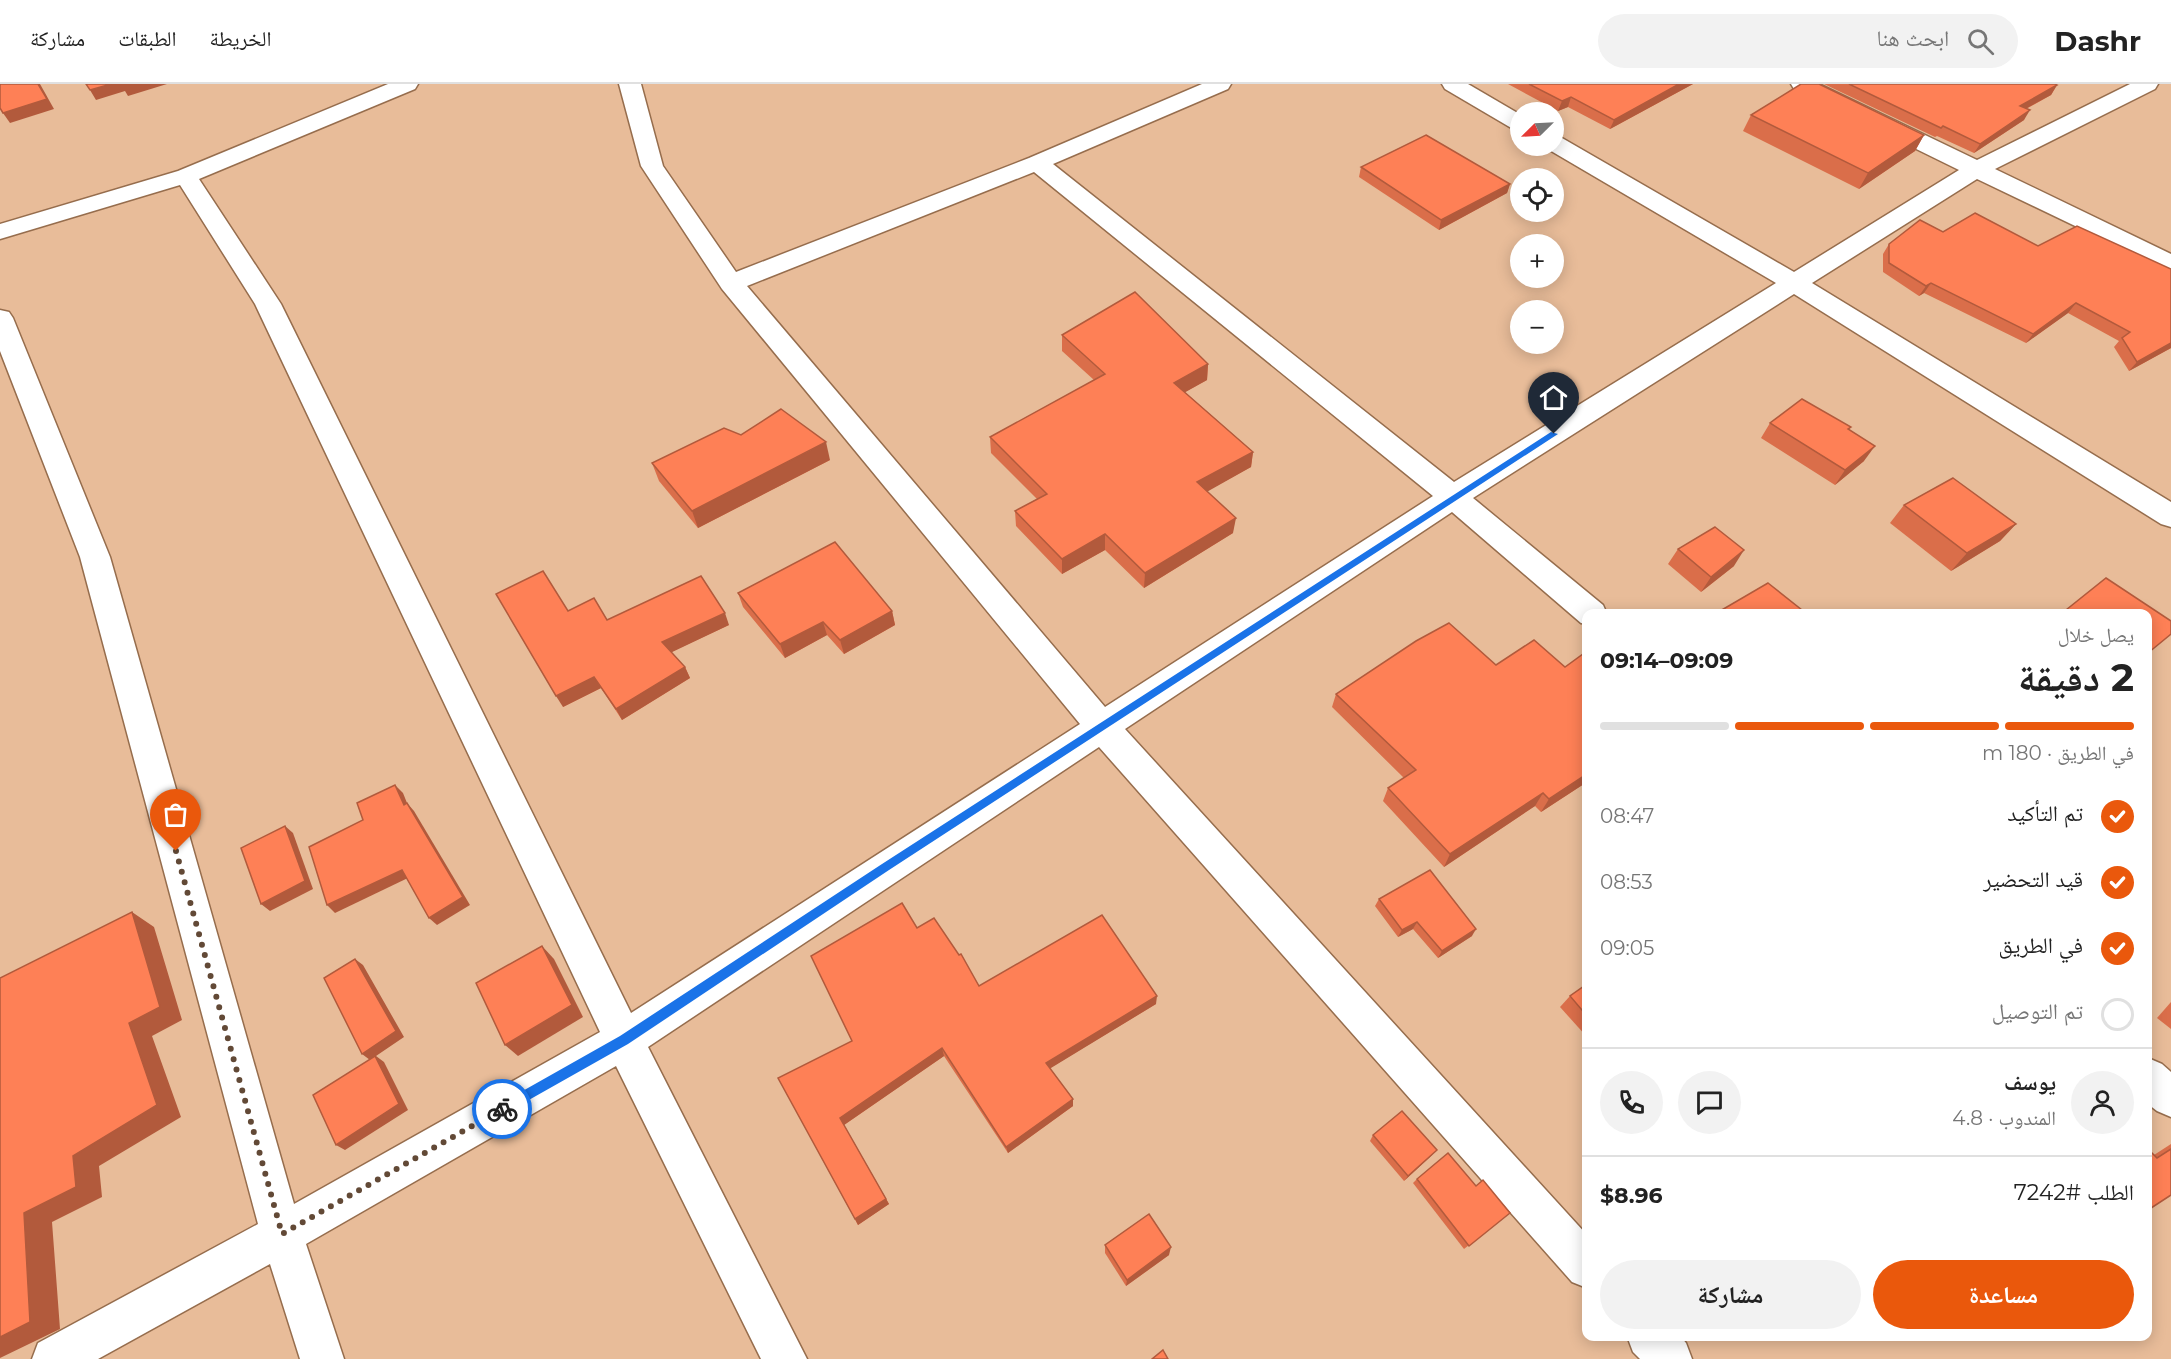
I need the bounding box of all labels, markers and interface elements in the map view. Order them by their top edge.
search box [1598,14,2018,68]
text: Dashr [2054,24,2141,58]
text: ابحث هنا [1876,25,1949,52]
icon: search [1964,25,1997,58]
text: مشاركة [30,26,85,51]
text: الطبقات [118,26,177,51]
text: الخريطة [210,26,271,51]
north arrow [1510,102,1564,156]
map controls [1510,102,1564,354]
button: locate [1510,168,1564,222]
button: + [1510,234,1564,288]
button: − [1510,300,1564,354]
pin [1528,372,1579,434]
icon: home [1537,381,1570,414]
text: يصل خلال [2058,623,2134,647]
text: 09:09–09:14 [1600,647,1733,674]
text: 2 دقيقة [2018,653,2134,701]
text: في الطريق · 180 m [1982,741,2134,765]
pin [150,789,201,851]
icon: bag [159,798,192,831]
text: تم التأكيد [2007,800,2083,827]
icon: check [2101,800,2134,833]
text: 08:47 [1600,804,1654,828]
text: قيد التحضير [1983,866,2083,893]
icon: check [2101,866,2134,899]
text: 08:53 [1600,870,1653,894]
text: في الطريق [1999,932,2083,959]
icon: check [2101,932,2134,965]
text: 09:05 [1600,936,1654,960]
text: تم التوصيل [1992,998,2083,1025]
text: يوسف [2004,1069,2056,1096]
button: phone [1600,1071,1663,1134]
button: chat [1678,1071,1741,1134]
button: person [2071,1071,2134,1134]
courier [472,1079,532,1139]
icon: bike [486,1093,519,1126]
text: المندوب · 4.8 [1952,1106,2056,1130]
text: الطلب #7242 [2014,1179,2134,1206]
text: $8.96 [1600,1182,1663,1209]
button: مشاركة [1600,1260,1861,1329]
button: مساعدة [1873,1260,2134,1329]

